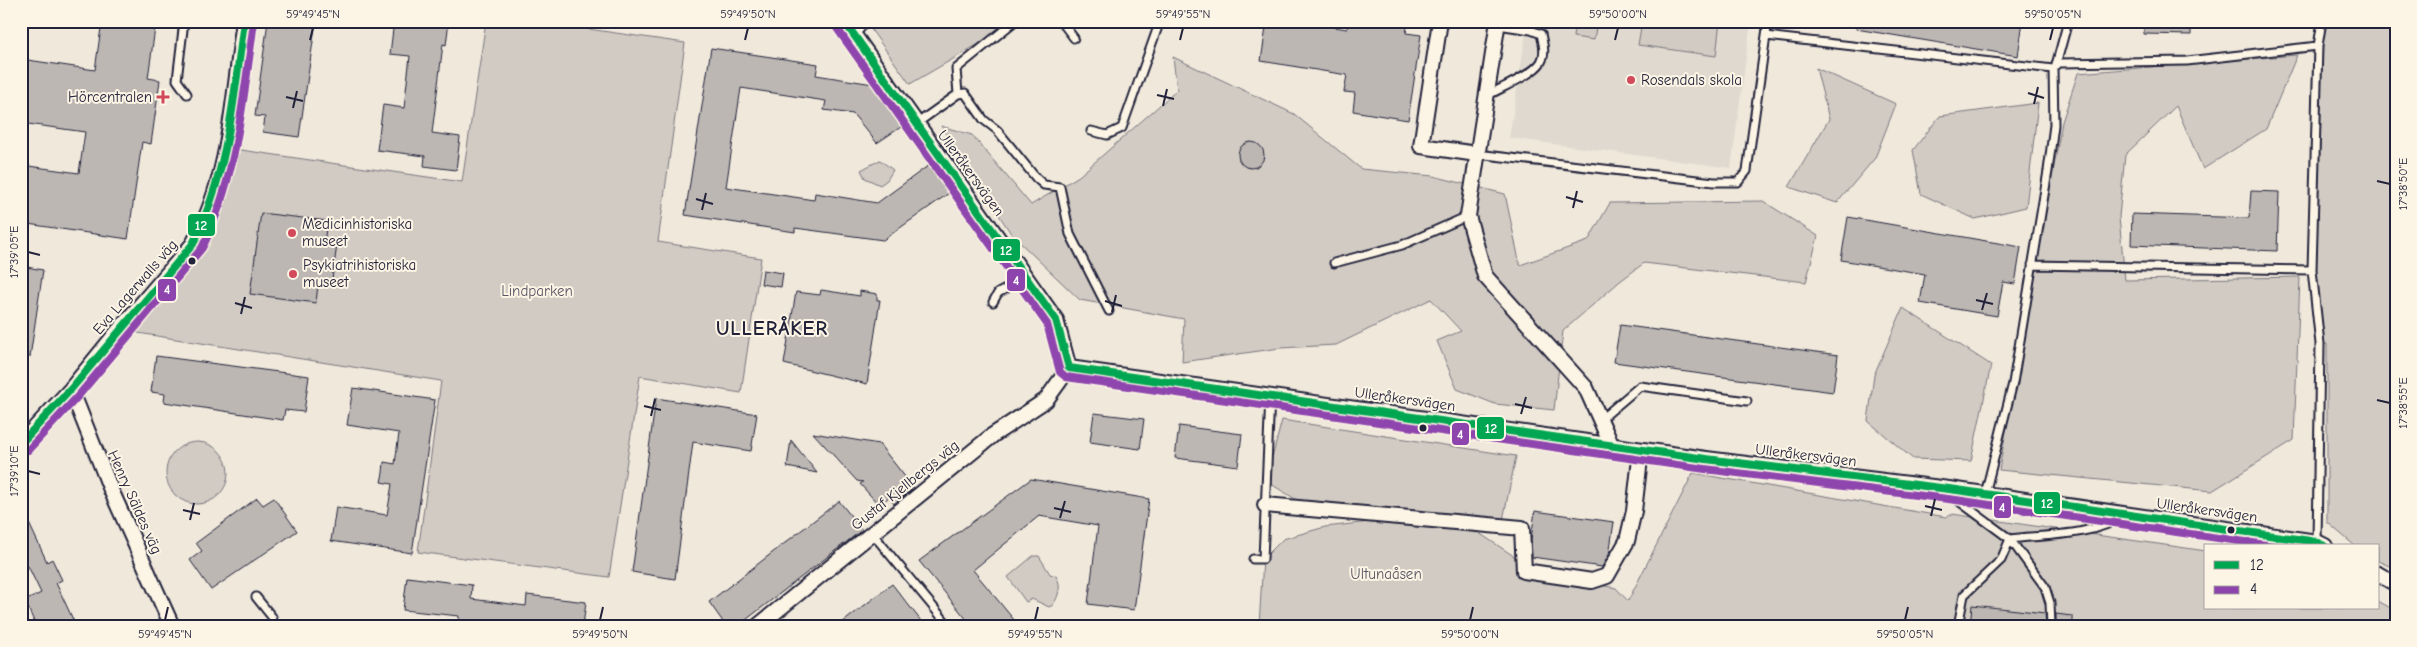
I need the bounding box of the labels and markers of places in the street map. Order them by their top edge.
place label: Rosendals skola [1641,71,1742,89]
marker: Rosendals skola [1625,74,1637,86]
place label: Hörcentralen [68,88,152,106]
marker: Hörcentralen [156,90,170,104]
place label: Medicinhistoriska museet [302,215,412,250]
marker: Medicinhistoriska museet [286,227,298,239]
unlabelled marker [187,256,197,266]
place label: Psykiatrihistoriska museet [303,256,416,291]
marker: Psykiatrihistoriska museet [287,268,299,280]
unlabelled marker [1418,423,1428,433]
unlabelled marker [2226,525,2236,535]

